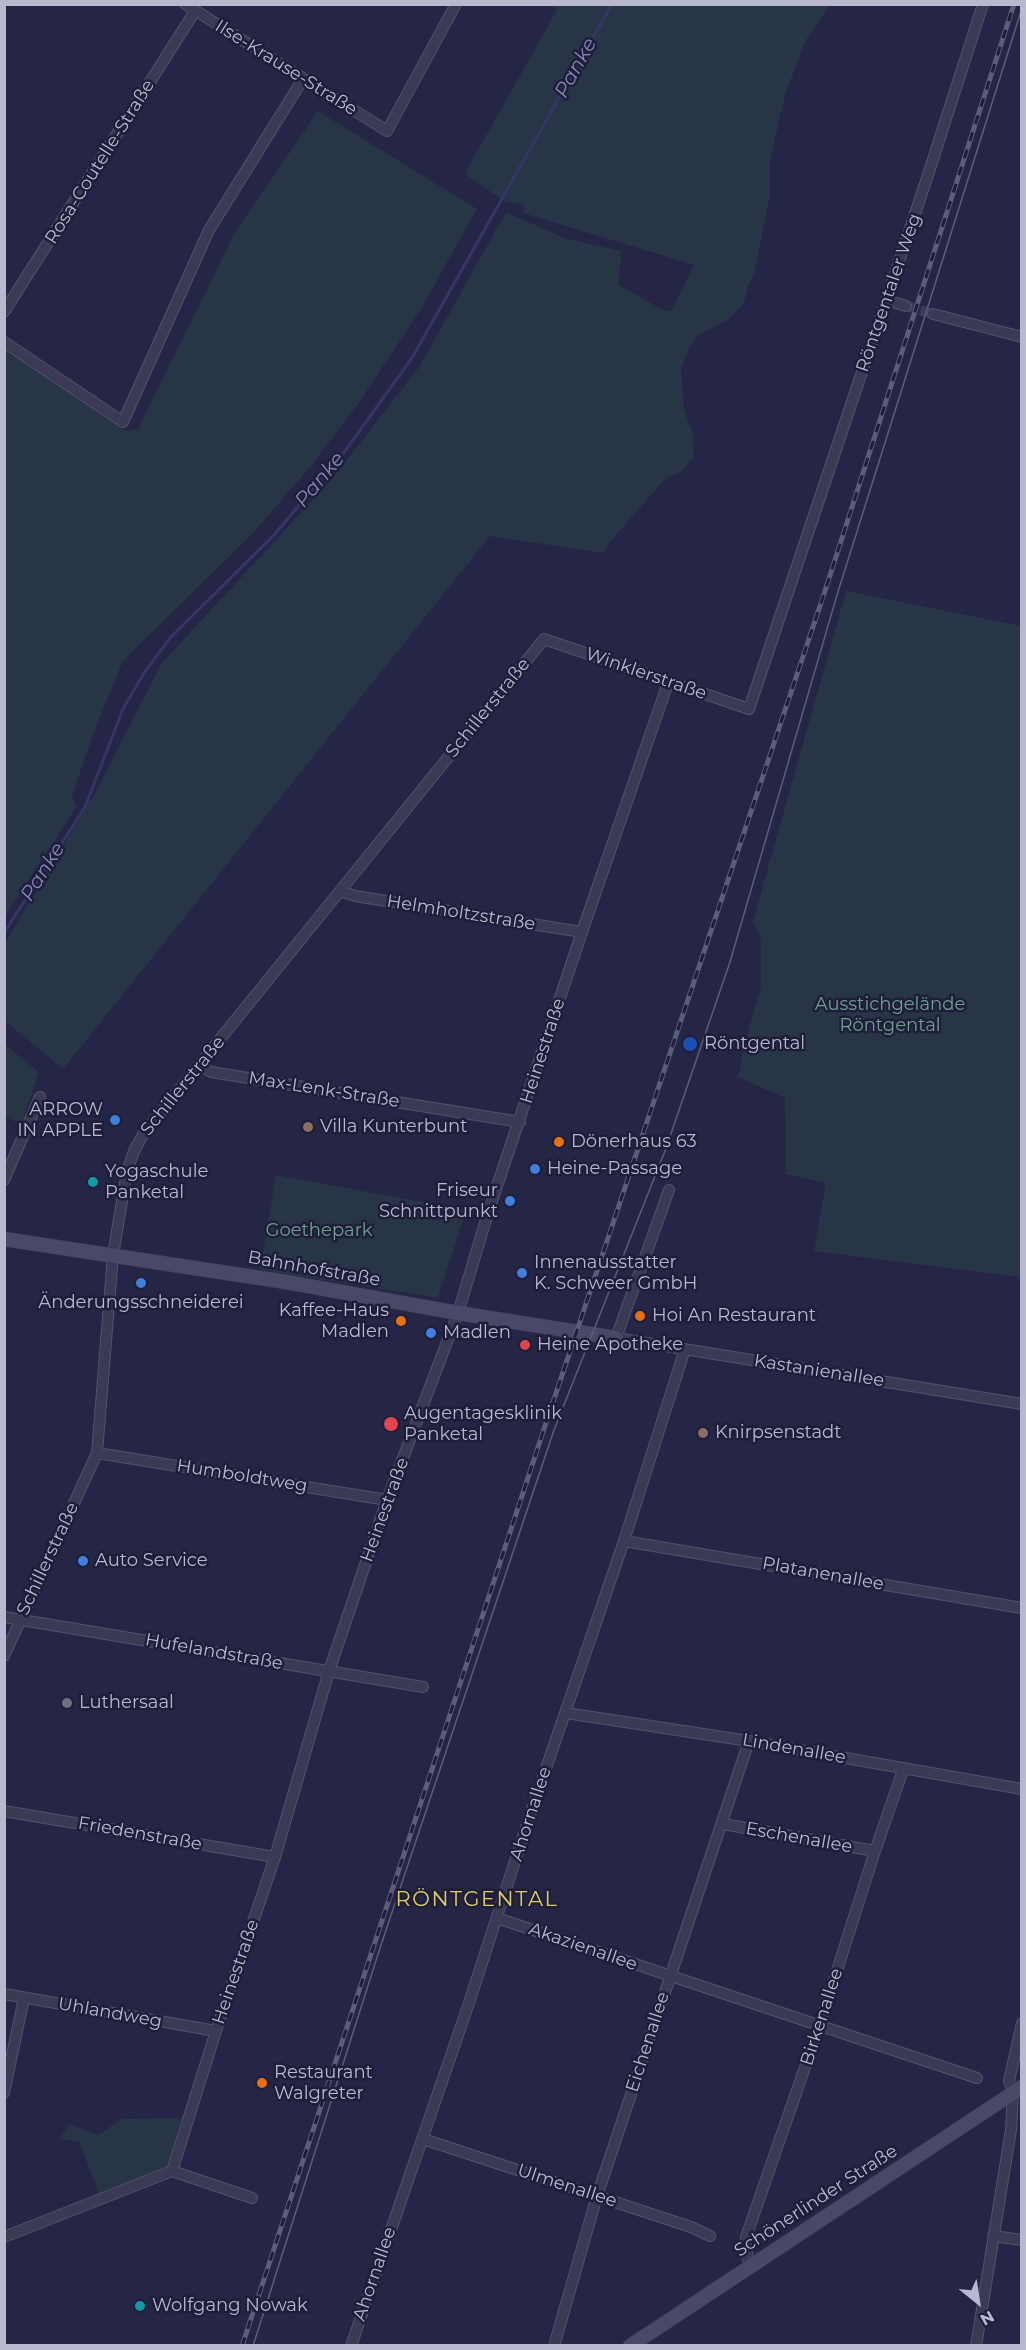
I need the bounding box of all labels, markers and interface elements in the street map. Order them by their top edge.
street label: Ilse-Krause-Straße [211,15,361,121]
water label: Panke [550,34,602,102]
street label: Rosa-Coutelle-Straße [41,76,159,248]
street label: Röntgentaler Weg [852,211,926,375]
water label: Panke [290,447,350,513]
street label: Winklerstraße [583,643,709,705]
street label: Schillerstraße [441,654,535,762]
water label: Panke [16,838,70,906]
street label: Helmholtzstraße [385,891,537,935]
park label: Ausstichgelände Röntgental [815,994,965,1036]
street label: Heinestraße [516,996,570,1106]
street label: Schillerstraße [136,1032,230,1140]
place label: Röntgental [704,1033,805,1055]
marker: Röntgental [681,1035,699,1053]
street label: Max-Lenk-Straße [247,1067,401,1113]
place label: ARROW IN APPLE [17,1099,103,1142]
marker: ARROW IN APPLE [108,1113,122,1127]
place label: Villa Kunterbunt [320,1116,468,1138]
marker: Villa Kunterbunt [301,1120,315,1134]
place label: Dönerhaus 63 [571,1131,697,1153]
marker: Dönerhaus 63 [552,1135,566,1149]
place label: Heine-Passage [547,1158,682,1180]
place label: Yogaschule Panketal [105,1161,208,1204]
marker: Heine-Passage [528,1162,542,1176]
marker: Yogaschule Panketal [86,1175,100,1189]
place label: Friseur Schnittpunkt [379,1180,498,1222]
marker: Friseur Schnittpunkt [503,1194,517,1208]
park label: Goethepark [265,1220,373,1242]
street label: Bahnhofstraße [246,1247,382,1291]
place label: Innenausstatter K. Schweer GmbH [534,1252,697,1294]
marker: Innenausstatter K. Schweer GmbH [515,1266,529,1280]
marker: Änderungsschneiderei [134,1276,148,1290]
place label: Änderungsschneiderei [38,1292,244,1314]
place label: Kaffee-Haus Madlen [279,1300,389,1342]
place label: Hoi An Restaurant [652,1305,816,1327]
marker: Hoi An Restaurant [633,1309,647,1323]
marker: Kaffee-Haus Madlen [394,1314,408,1328]
place label: Madlen [443,1322,511,1344]
marker: Madlen [424,1326,438,1340]
place label: Heine Apotheke [537,1334,683,1356]
marker: Heine Apotheke [518,1338,532,1352]
street label: Kastanienallee [752,1350,886,1392]
place label: Augentagesklinik Panketal [404,1403,562,1446]
marker: Augentagesklinik Panketal [382,1415,400,1433]
place label: Knirpsenstadt [715,1422,841,1444]
marker: Knirpsenstadt [696,1426,710,1440]
street label: Humboldtweg [175,1455,309,1497]
street label: Heinestraße [356,1455,414,1565]
street label: Schillerstraße [12,1499,84,1619]
place label: Auto Service [95,1550,208,1572]
street label: Platanenallee [760,1553,886,1595]
marker: Auto Service [76,1554,90,1568]
street label: Hufelandstraße [143,1629,285,1675]
place label: Luthersaal [79,1692,174,1714]
marker: Luthersaal [60,1696,74,1710]
street label: Lindenallee [740,1729,848,1769]
street label: Ahornallee [506,1764,556,1864]
street label: Friedenstraße [76,1812,204,1856]
street label: Eschenallee [744,1818,854,1858]
district label: RÖNTGENTAL [396,1887,558,1913]
street label: Heinestraße [208,1917,264,2027]
street label: Akazienallee [526,1918,640,1976]
street label: Birkenallee [796,1966,848,2068]
street label: Eichenallee [622,1989,674,2095]
street label: Uhlandweg [56,1993,164,2033]
place label: Restaurant Walgreter [274,2062,373,2104]
marker: Restaurant Walgreter [255,2076,269,2090]
street label: Schönerlinder Straße [730,2140,902,2262]
street label: Ulmenallee [515,2160,619,2212]
street label: Ahornallee [349,2224,401,2324]
north arrow [948,2272,1008,2332]
place label: Wolfgang Nowak [152,2295,308,2317]
marker: Wolfgang Nowak [133,2299,147,2313]
text: N [977,2307,998,2329]

